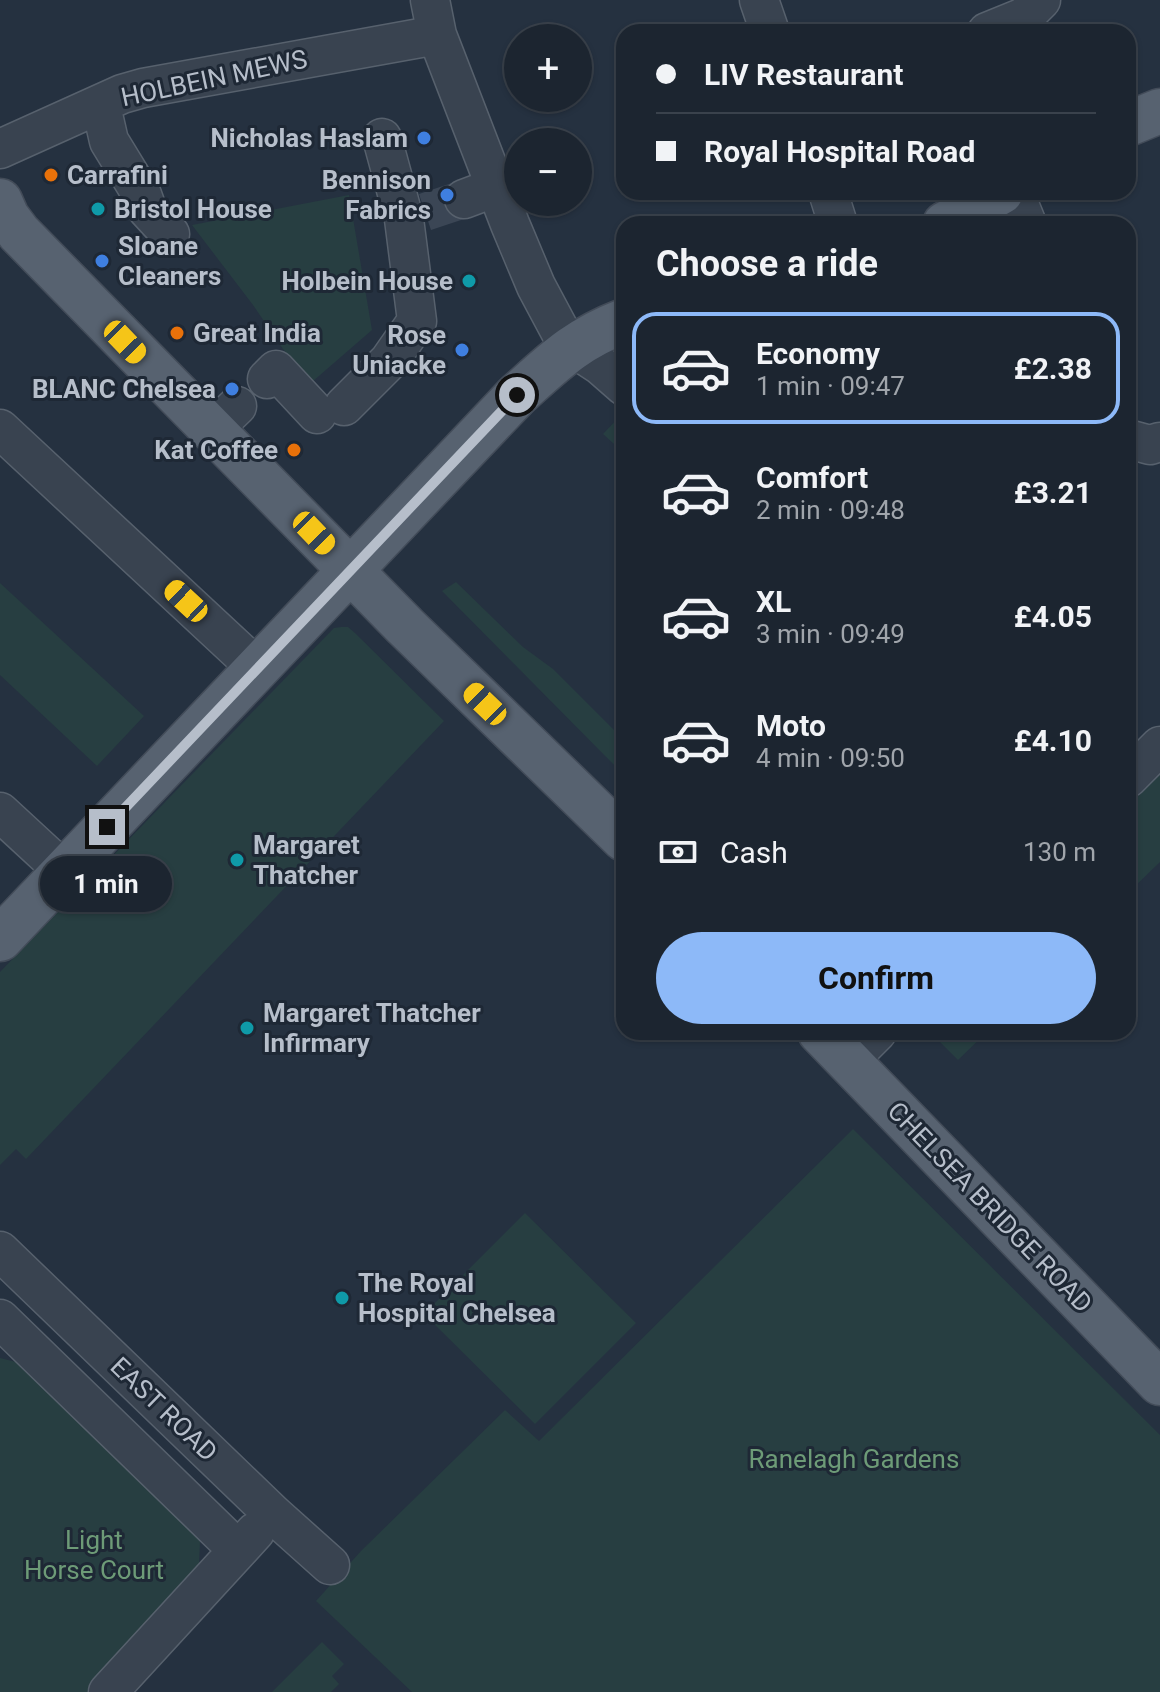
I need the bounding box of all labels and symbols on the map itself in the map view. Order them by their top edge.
street label: HOLBEIN MEWS [118,44,310,112]
place label: Nicholas Haslam [210,123,408,153]
marker: Nicholas Haslam [415,129,433,147]
place label: Carrafini [67,160,168,190]
place label: Bennison Fabrics [322,165,431,225]
marker: Carrafini [42,166,60,184]
marker: Bennison Fabrics [438,186,456,204]
place label: Bristol House [114,194,272,224]
marker: Bristol House [89,200,107,218]
place label: Sloane Cleaners [118,231,221,291]
marker: Sloane Cleaners [93,252,111,270]
place label: Holbein House [282,266,453,296]
marker: Holbein House [460,272,478,290]
car [100,316,150,368]
place label: Great India [193,318,321,348]
place label: Rose Uniacke [352,320,446,380]
marker: Great India [168,324,186,342]
marker: Rose Uniacke [453,341,471,359]
place label: BLANC Chelsea [32,374,216,404]
route start [499,377,535,413]
marker: BLANC Chelsea [223,380,241,398]
place label: Kat Coffee [154,435,278,465]
marker: Kat Coffee [285,441,303,459]
car [289,507,339,559]
car [160,576,212,626]
car [459,679,511,729]
route end [89,809,125,845]
place label: Margaret Thatcher [253,830,360,890]
marker: Margaret Thatcher [228,851,246,869]
callout: 1 min [41,855,173,911]
place label: Margaret Thatcher Infirmary [263,998,481,1058]
marker: Margaret Thatcher Infirmary [238,1019,256,1037]
street label: CHELSEA BRIDGE ROAD [882,1096,1098,1318]
place label: The Royal Hospital Chelsea [358,1268,556,1328]
marker: The Royal Hospital Chelsea [333,1289,351,1307]
street label: EAST ROAD [105,1351,223,1467]
park label: Ranelagh Gardens [749,1444,959,1474]
park label: Light Horse Court [24,1525,164,1585]

